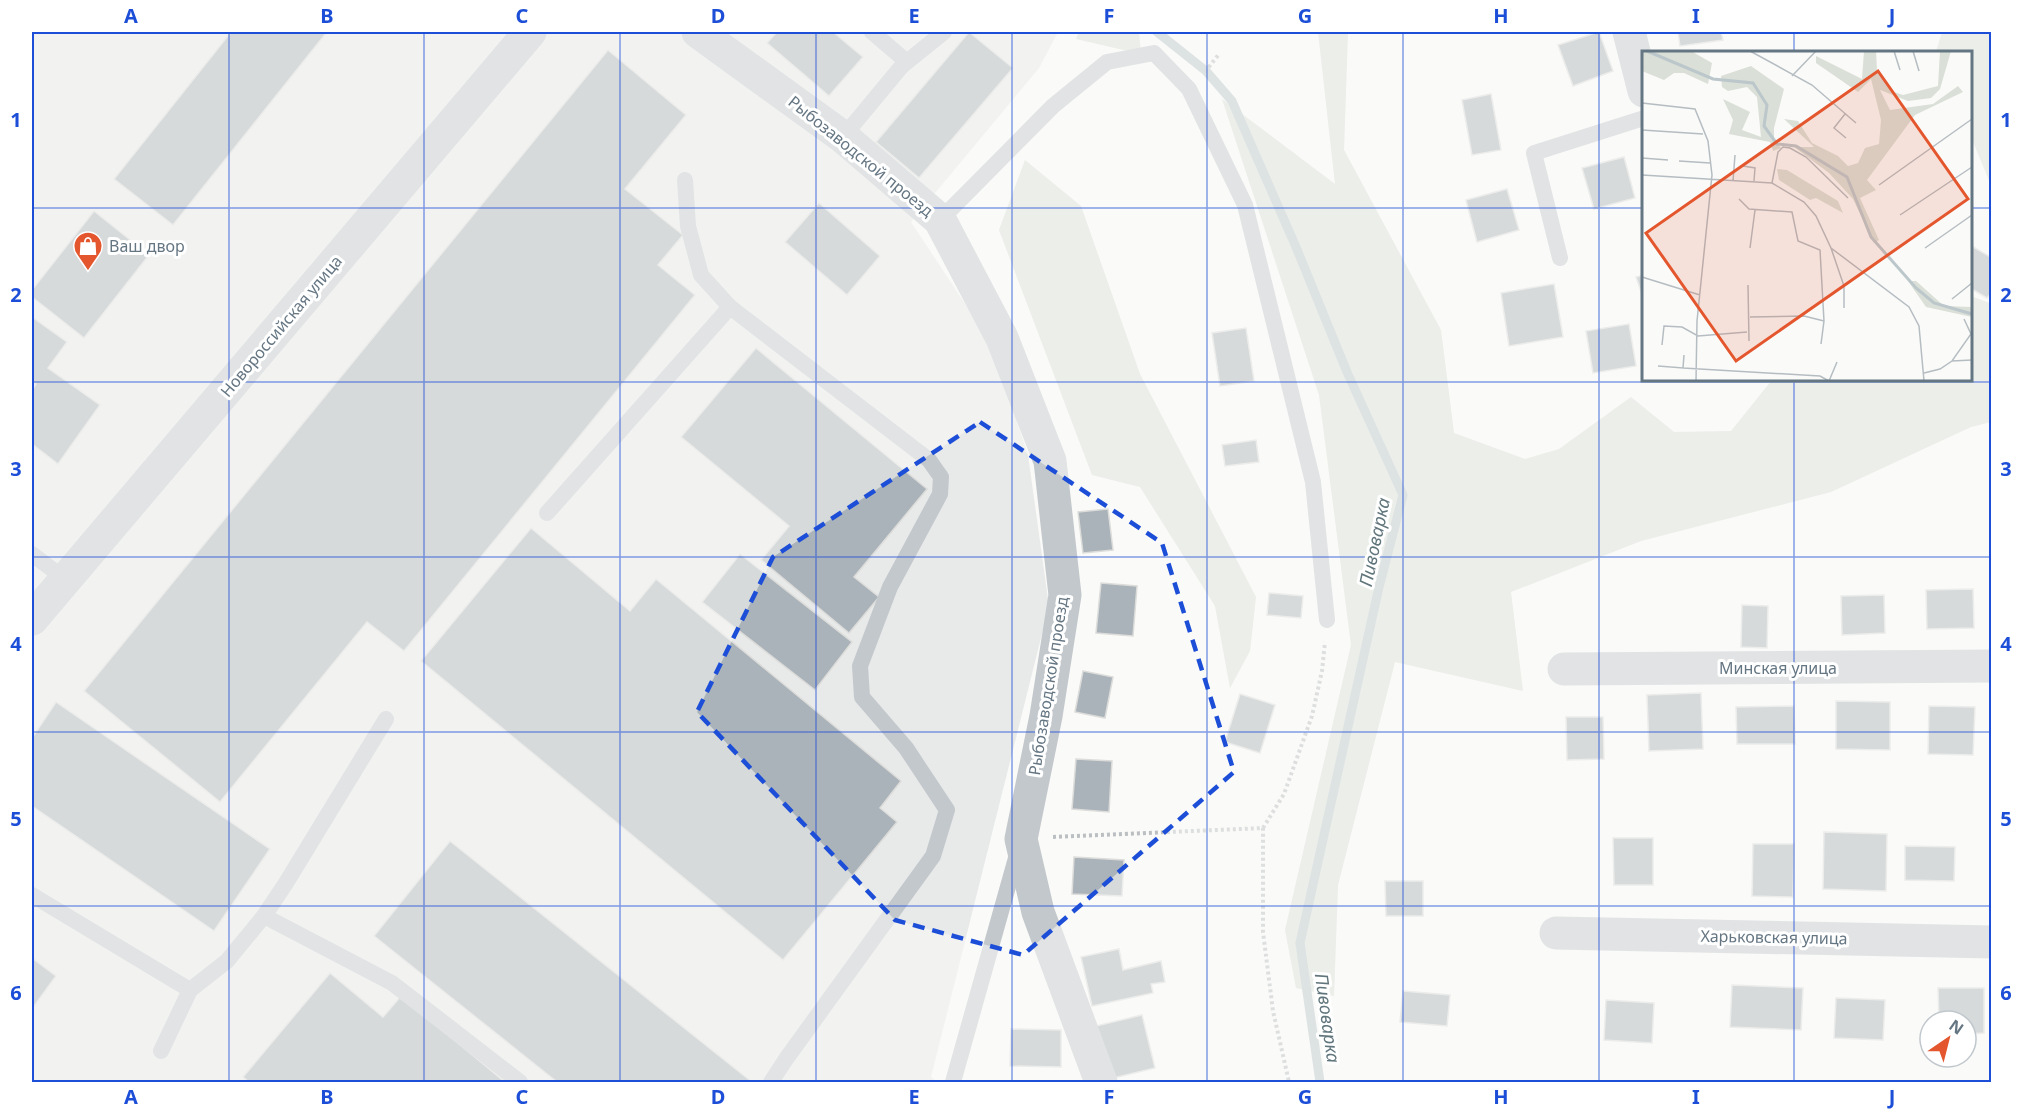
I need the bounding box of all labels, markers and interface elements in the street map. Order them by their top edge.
text: A [124,2,138,29]
text: B [320,2,334,29]
text: C [516,2,529,29]
text: D [711,2,725,29]
text: E [908,2,920,29]
text: F [1104,2,1114,29]
text: G [1298,2,1312,29]
text: H [1493,2,1509,29]
text: I [1692,2,1700,29]
text: J [1887,2,1895,29]
inset map [1642,51,1972,381]
street label: Рыбозаводской проезд [784,91,938,222]
text: 1 [10,106,22,133]
text: 1 [2000,106,2012,133]
shop icon: Ваш двор [72,230,104,272]
place label: Ваш двор [109,235,185,257]
street label: Новороссийская улица [215,251,347,401]
text: 2 [10,281,22,308]
text: 2 [2000,281,2012,308]
text: 3 [10,455,22,482]
text: 3 [2000,455,2012,482]
water label: Пивоварка [1353,495,1395,589]
street label: Рыбозаводской проезд [1023,595,1073,777]
text: 4 [10,630,22,657]
text: 4 [2000,630,2012,657]
street label: Минская улица [1719,657,1837,679]
text: 5 [10,805,22,832]
text: 5 [2000,805,2012,832]
street label: Харьковская улица [1700,925,1848,949]
water label: Пивоварка [1310,972,1346,1064]
text: 6 [10,979,22,1006]
text: 6 [2000,979,2012,1006]
north arrow [1918,1009,1978,1069]
text: N [1945,1014,1968,1039]
text: A [124,1083,138,1110]
text: B [320,1083,334,1110]
text: C [516,1083,529,1110]
text: D [711,1083,725,1110]
text: E [908,1083,920,1110]
text: F [1104,1083,1114,1110]
text: G [1298,1083,1312,1110]
text: H [1493,1083,1509,1110]
text: I [1692,1083,1700,1110]
text: J [1887,1083,1895,1110]

